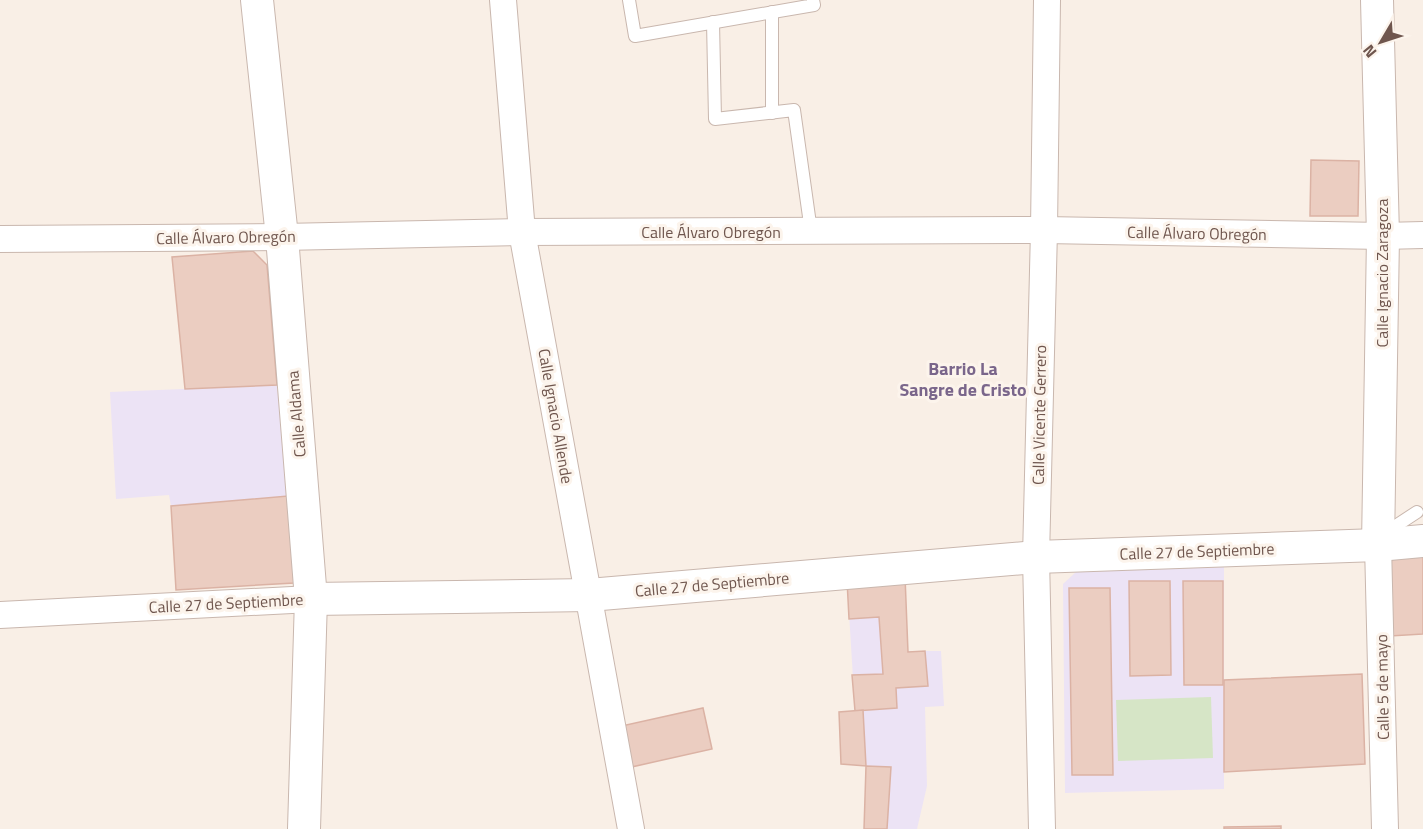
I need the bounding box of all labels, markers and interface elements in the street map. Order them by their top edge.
north arrow [1351,12,1411,72]
text: N [1357,40,1382,63]
street label: Calle Ignacio Zaragoza [1370,199,1394,347]
street label: Calle Álvaro Obregón [641,220,781,244]
street label: Calle Álvaro Obregón [1127,220,1267,246]
street label: Calle Álvaro Obregón [156,224,296,250]
street label: Calle Vicente Gerrero [1026,345,1052,485]
street label: Calle Ignacio Allende [532,346,580,486]
district label: Barrio La Sangre de Cristo [899,355,1027,403]
street label: Calle Aldama [280,370,312,458]
street label: Calle 27 de Septiembre [1119,536,1275,566]
street label: Calle 27 de Septiembre [634,565,790,603]
street label: Calle 27 de Septiembre [148,587,304,619]
street label: Calle 5 de mayo [1369,634,1395,740]

